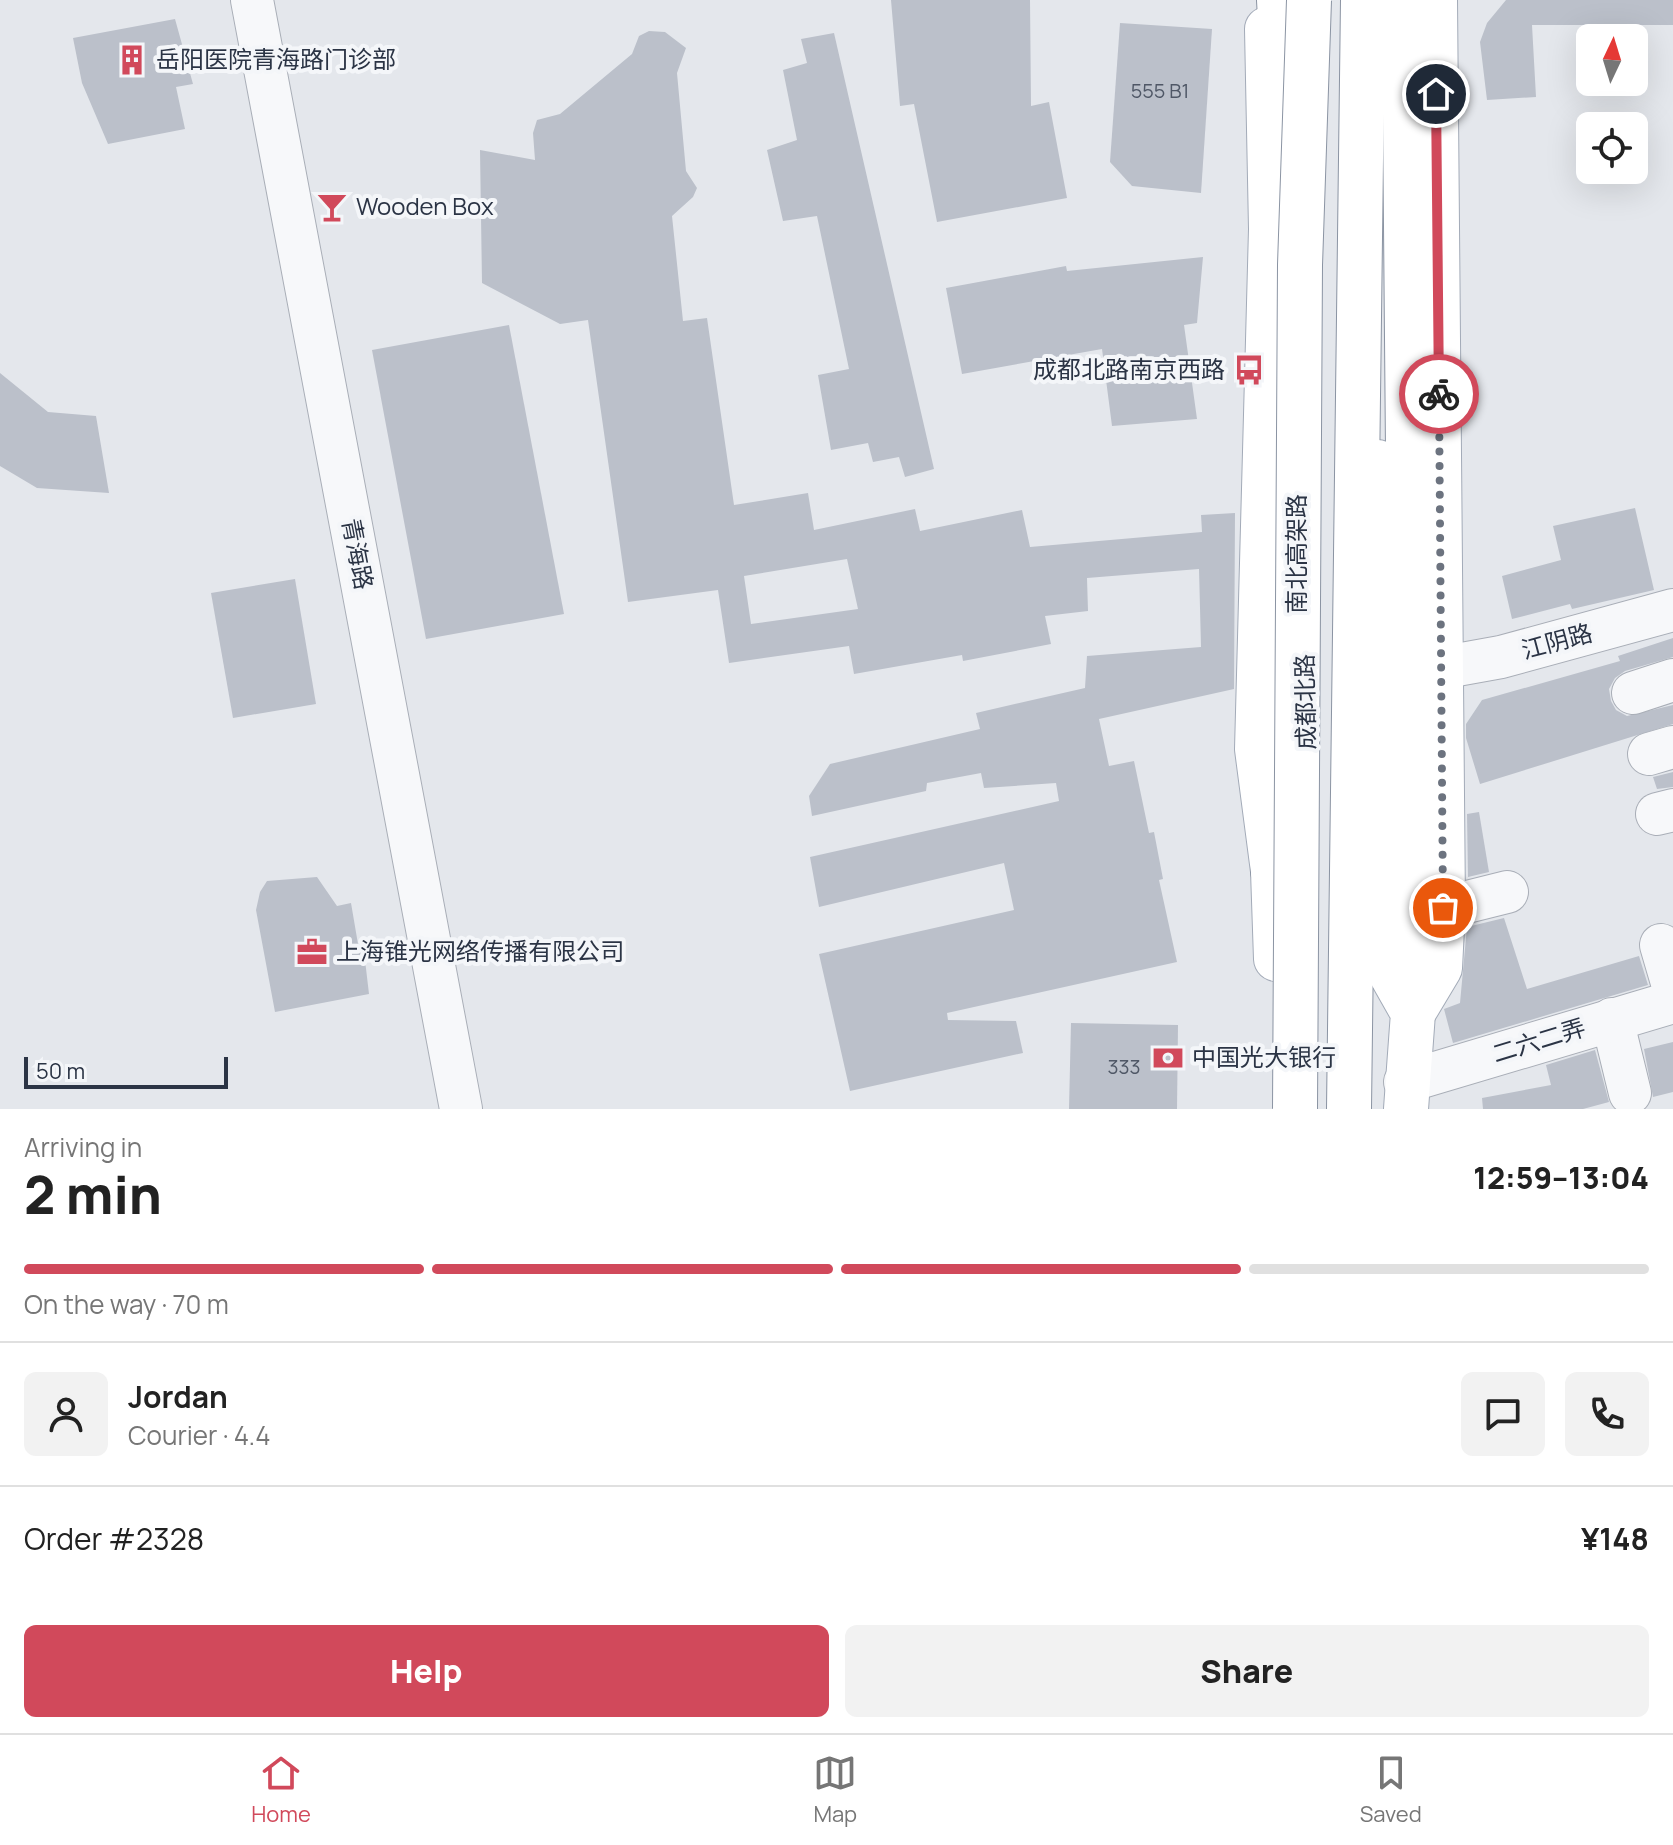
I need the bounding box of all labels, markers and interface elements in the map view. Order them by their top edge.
north arrow [1576,24,1648,96]
map controls [1576,24,1648,184]
place label: 岳阳医院青海路门诊部 [156,42,396,75]
building icon: 岳阳医院青海路门诊部 [115,43,149,77]
pin [1402,60,1470,128]
icon: home [1414,72,1458,116]
house number: 555 B1 [1131,77,1189,104]
button: locate [1576,112,1648,184]
place label: Wooden Box [356,189,494,222]
bar icon: Wooden Box [315,190,349,224]
place label: 成都北路南京西路 [1033,352,1225,385]
bus stop icon: 成都北路南京西路 [1232,353,1266,387]
courier [1399,354,1479,434]
icon: bike [1417,372,1461,416]
street label: 南北高架路 [1279,494,1312,614]
street label: 青海路 [335,515,382,592]
street label: 江阴路 [1518,615,1596,666]
street label: 成都北路 [1287,654,1322,750]
pin [1409,874,1477,942]
icon: bag [1421,886,1465,930]
place label: 上海锥光网络传播有限公司 [336,934,624,967]
office icon: 上海锥光网络传播有限公司 [295,935,329,969]
street label: 二六二弄 [1488,1010,1589,1069]
place label: 中国光大银行 [1192,1040,1336,1073]
bank icon: 中国光大银行 [1151,1041,1185,1075]
scale bar [24,1053,228,1089]
house number: 333 [1107,1053,1141,1080]
text: 50 m [36,1056,85,1086]
text: Arriving in [24,1129,142,1165]
text: 12:59–13:04 [1473,1157,1649,1198]
text: 2 min [24,1159,162,1230]
text: On the way · 70 m [24,1286,229,1322]
button: person [24,1372,108,1456]
button: chat [1461,1372,1545,1456]
button: phone [1565,1372,1649,1456]
text: Jordan [128,1376,228,1417]
text: Courier · 4.4 [128,1417,270,1453]
text: Order #2328 [24,1518,204,1559]
text: ¥148 [1581,1518,1649,1559]
button: Help [24,1625,829,1717]
button: Share [845,1625,1649,1717]
tab: Home [251,1751,311,1829]
tab: Map [813,1751,857,1829]
tab: Saved [1360,1751,1422,1829]

